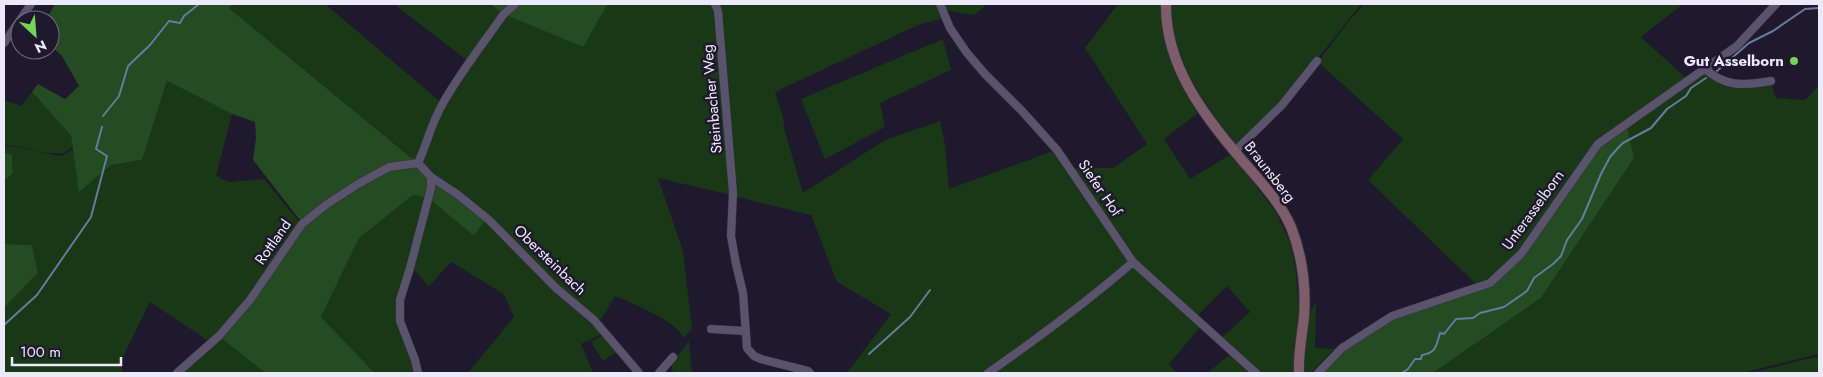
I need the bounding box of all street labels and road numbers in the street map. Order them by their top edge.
street label: Steinbacher Weg [696,44,728,154]
street label: Braunsberg [1239,137,1301,207]
street label: Siefer Hof [1073,155,1128,222]
street label: Unterasselborn [1496,166,1570,254]
street label: Rottland [249,215,297,269]
street label: Obersteinbach [509,220,591,300]

